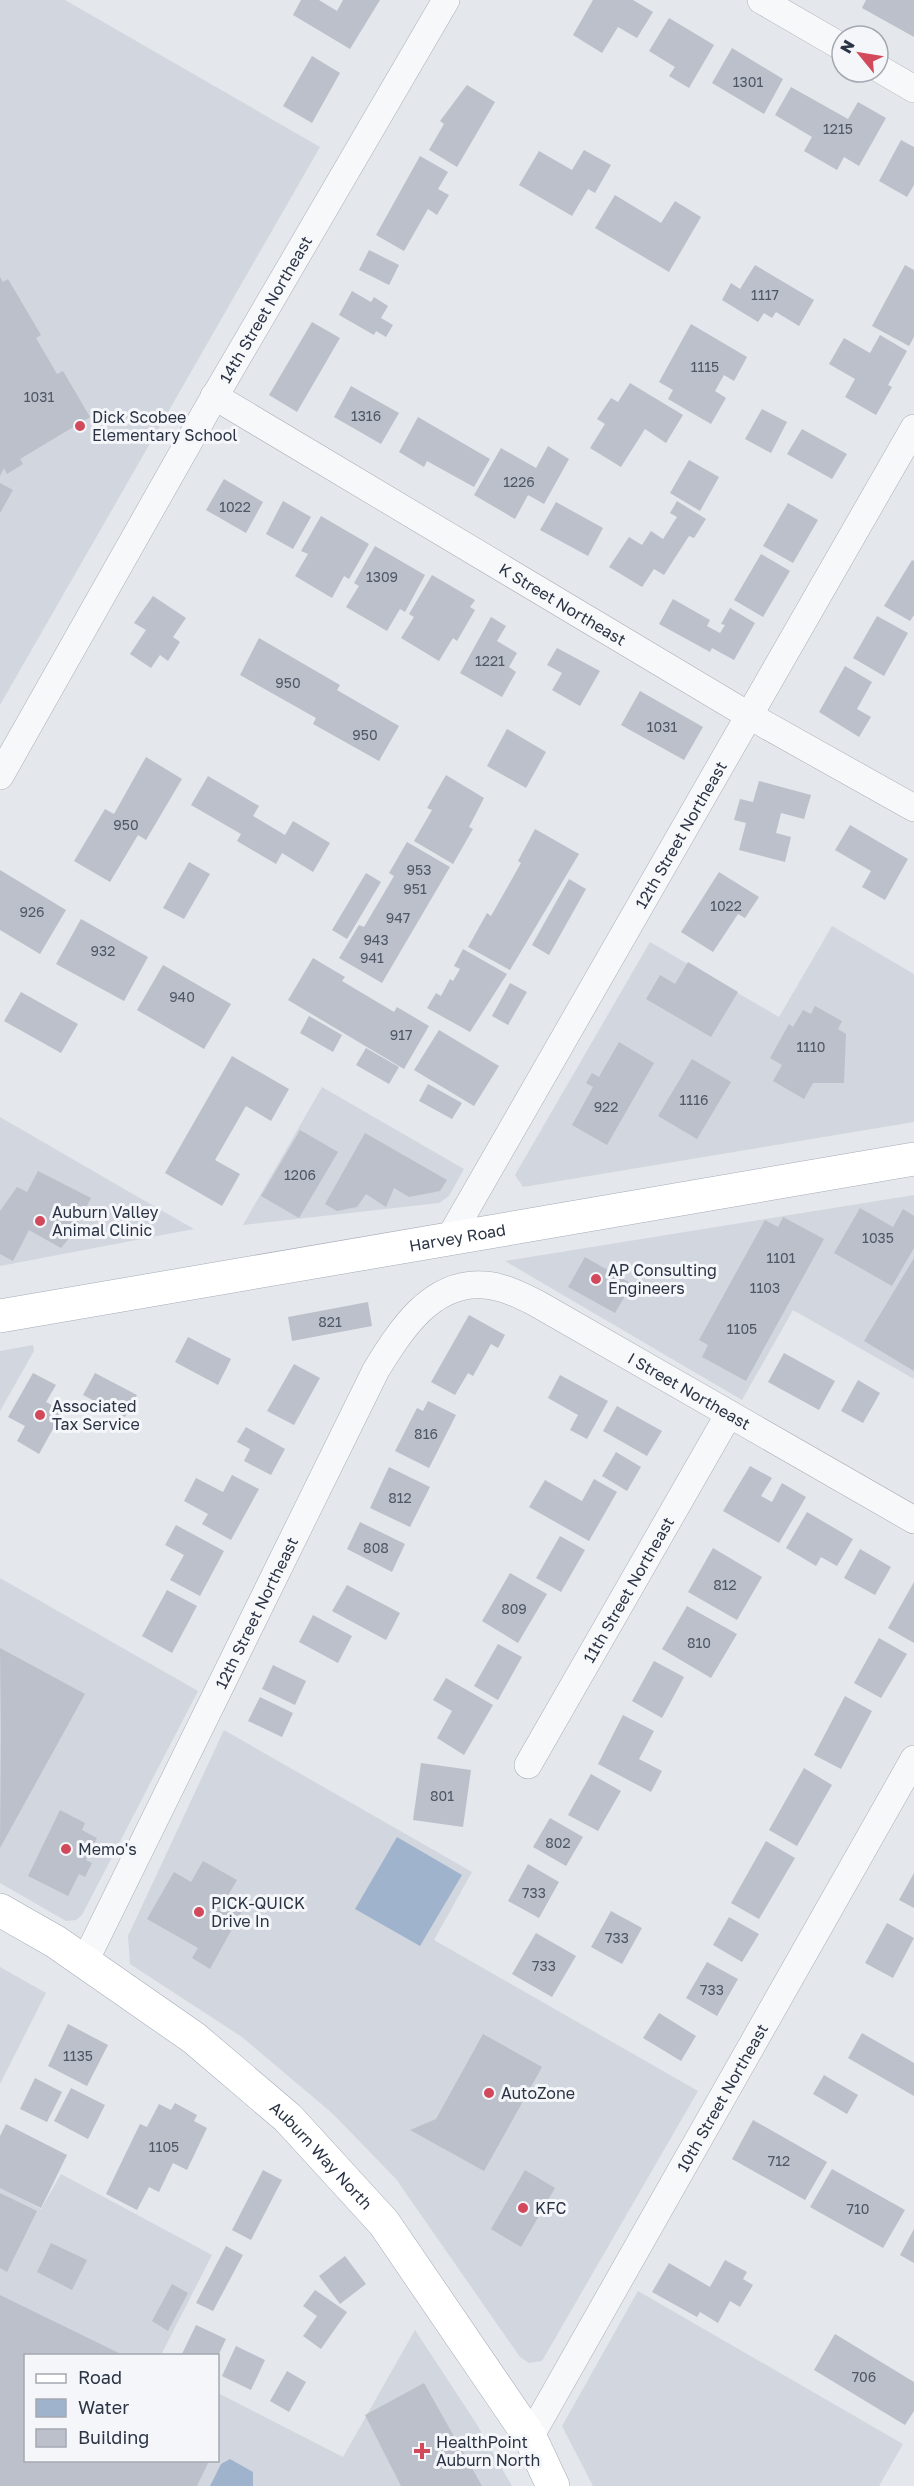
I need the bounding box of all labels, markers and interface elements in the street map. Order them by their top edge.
north arrow [830,24,890,84]
text: N [835,36,859,57]
house number: 1301 [733,73,763,90]
house number: 1215 [823,120,853,137]
street label: 14th Street Northeast [215,232,316,386]
house number: 1117 [751,286,779,303]
house number: 1115 [691,358,719,375]
house number: 1031 [24,388,54,405]
place label: Dick Scobee Elementary School [92,407,237,445]
house number: 1316 [351,407,381,424]
marker: Dick Scobee Elementary School [73,419,87,433]
house number: 1226 [503,473,535,490]
house number: 1022 [219,498,251,515]
street label: K Street Northeast [495,559,630,650]
house number: 1309 [366,568,398,585]
house number: 1221 [475,652,505,669]
house number: 950 [275,674,301,691]
house number: 1031 [647,718,677,735]
house number: 950 [352,726,378,743]
street label: 12th Street Northeast [631,758,731,912]
house number: 950 [113,816,139,833]
house number: 953 [407,861,431,878]
house number: 951 [403,880,427,897]
house number: 1022 [710,897,742,914]
house number: 926 [19,903,45,920]
house number: 947 [386,909,410,926]
house number: 943 [363,931,389,948]
house number: 932 [91,942,115,959]
house number: 941 [360,949,384,966]
house number: 940 [169,988,195,1005]
house number: 917 [390,1026,412,1043]
house number: 1110 [796,1038,826,1055]
house number: 1116 [680,1091,708,1108]
house number: 922 [594,1098,618,1115]
house number: 1206 [284,1166,316,1183]
place label: Auburn Valley Animal Clinic [52,1202,159,1240]
marker: Auburn Valley Animal Clinic [33,1214,47,1228]
street label: Harvey Road [407,1219,507,1256]
house number: 1035 [862,1229,894,1246]
house number: 1101 [766,1249,796,1266]
place label: AP Consulting Engineers [608,1260,717,1298]
marker: AP Consulting Engineers [589,1272,603,1286]
house number: 1103 [750,1279,780,1296]
house number: 821 [318,1313,342,1330]
house number: 1105 [727,1320,757,1337]
street label: I Street Northeast [624,1348,754,1434]
place label: Associated Tax Service [52,1396,140,1434]
marker: Associated Tax Service [33,1408,47,1422]
house number: 816 [414,1425,438,1442]
house number: 812 [388,1489,412,1506]
street label: 11th Street Northeast [579,1513,678,1666]
street label: 12th Street Northeast [211,1534,302,1692]
house number: 808 [363,1539,389,1556]
house number: 812 [713,1576,737,1593]
house number: 809 [501,1600,527,1617]
house number: 810 [687,1634,711,1651]
house number: 801 [430,1787,454,1804]
house number: 802 [545,1834,571,1851]
place label: Memo's [78,1839,137,1859]
marker: Memo's [59,1842,73,1856]
house number: 733 [522,1884,546,1901]
place label: PICK-QUICK Drive In [211,1893,305,1931]
marker: PICK-QUICK Drive In [192,1905,206,1919]
house number: 733 [605,1929,629,1946]
house number: 733 [532,1957,556,1974]
house number: 733 [700,1981,724,1998]
street label: 10th Street Northeast [672,2020,772,2175]
house number: 1135 [63,2047,93,2064]
place label: AutoZone [501,2083,575,2103]
marker: AutoZone [482,2086,496,2100]
street label: Auburn Way North [266,2097,377,2214]
house number: 1105 [149,2138,179,2155]
house number: 712 [768,2152,790,2169]
place label: KFC [535,2198,566,2218]
house number: 710 [847,2200,869,2217]
marker: KFC [516,2201,530,2215]
legend [24,2354,219,2462]
text: Road [78,2366,122,2388]
house number: 706 [852,2368,876,2385]
text: Water [78,2396,129,2418]
text: Building [78,2426,149,2448]
place label: HealthPoint Auburn North [436,2432,540,2470]
marker: HealthPoint Auburn North [413,2442,431,2460]

